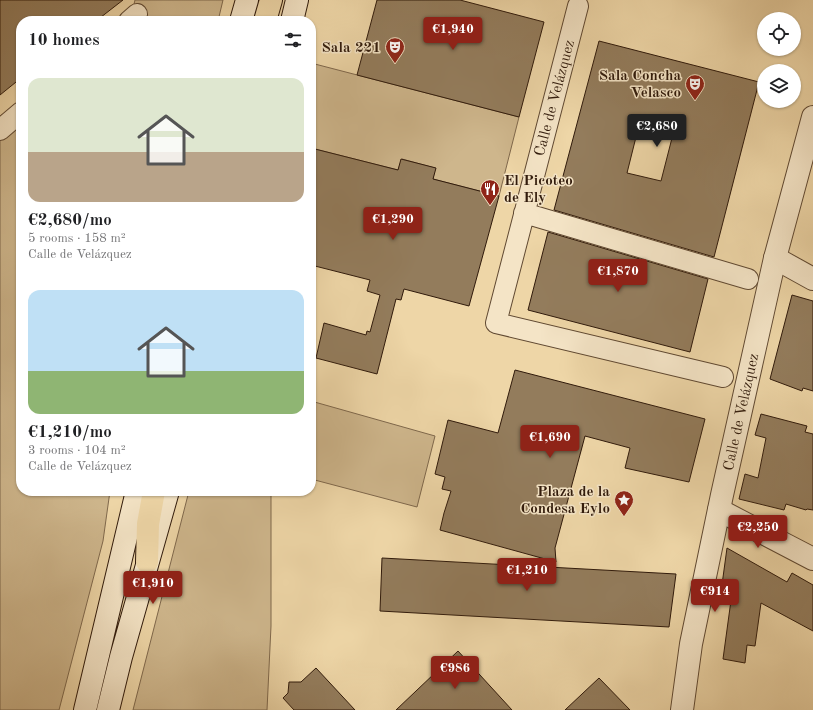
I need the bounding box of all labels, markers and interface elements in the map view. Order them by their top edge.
map controls [757,12,801,108]
button: locate [757,12,801,56]
pin: €1,940 [420,17,486,51]
text: €1,940 [432,23,474,36]
icon: filters [282,29,304,51]
text: 10 homes [28,32,100,49]
theatre icon: Sala 221 [384,36,406,64]
street label: Calle de Velázquez [533,39,578,158]
place label: Sala 221 [322,41,381,56]
button: layers [757,64,801,108]
place label: Sala Concha Velasco [599,69,681,101]
theatre icon: Sala Concha Velasco [684,73,706,101]
icon: home [130,104,202,176]
pin: €2,680 [624,114,690,148]
text: €2,680 [636,120,678,133]
place label: El Picoteo de Ely [504,174,573,206]
restaurant icon: El Picoteo de Ely [479,178,501,206]
pin: €1,290 [360,207,426,241]
text: €2,680/mo [28,212,112,229]
text: €1,290 [372,213,414,226]
text: 5 rooms · 158 m² [28,232,126,245]
text: Calle de Velázquez [28,248,132,261]
pin: €1,870 [585,259,651,293]
text: €1,870 [597,265,639,278]
icon: home [130,316,202,388]
street label: Calle de Velázquez [722,352,762,472]
text: €1,210/mo [28,424,112,441]
pin: €1,690 [517,425,583,459]
text: €1,690 [529,431,571,444]
text: 3 rooms · 104 m² [28,444,126,457]
text: Calle de Velázquez [28,460,132,473]
place label: Plaza de la Condesa Eylo [520,485,610,517]
place icon: Plaza de la Condesa Eylo [613,489,635,517]
pin: €2,250 [725,515,791,549]
text: €2,250 [737,521,779,534]
pin: €1,210 [494,558,560,592]
text: €1,210 [506,564,548,577]
pin: €1,910 [120,571,186,605]
text: €1,910 [132,577,174,590]
pin: €914 [691,579,739,613]
text: €914 [700,585,730,598]
pin: €986 [431,656,479,690]
text: €986 [440,662,470,675]

